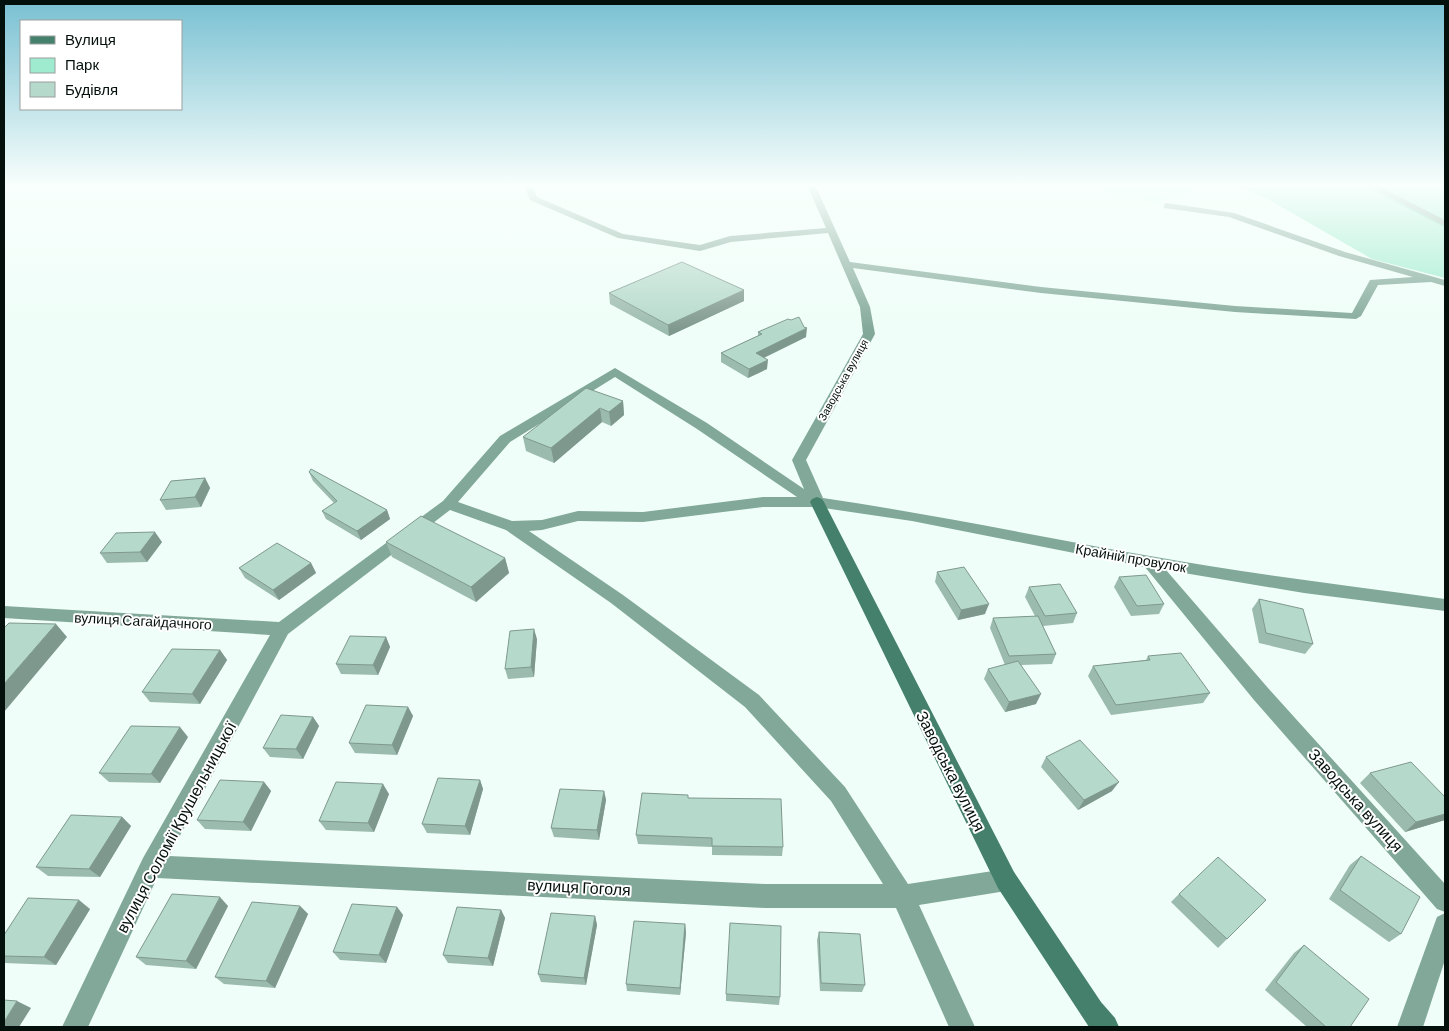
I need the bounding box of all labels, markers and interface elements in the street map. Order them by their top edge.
legend [20,20,182,110]
text: Вулиця [65,30,116,48]
text: Парк [65,55,99,73]
text: Будівля [65,80,118,98]
street label: Заводська вулиця [815,337,870,423]
street label: Крайній провулок [1074,539,1189,576]
street label: вулиця Сагайдачного [74,608,212,633]
street label: Заводська вулиця [913,707,990,834]
street label: вулиця Соломії Крушельницької [112,717,240,936]
street label: Заводська вулиця [1305,744,1408,855]
street label: вулиця Гоголя [527,874,631,899]

